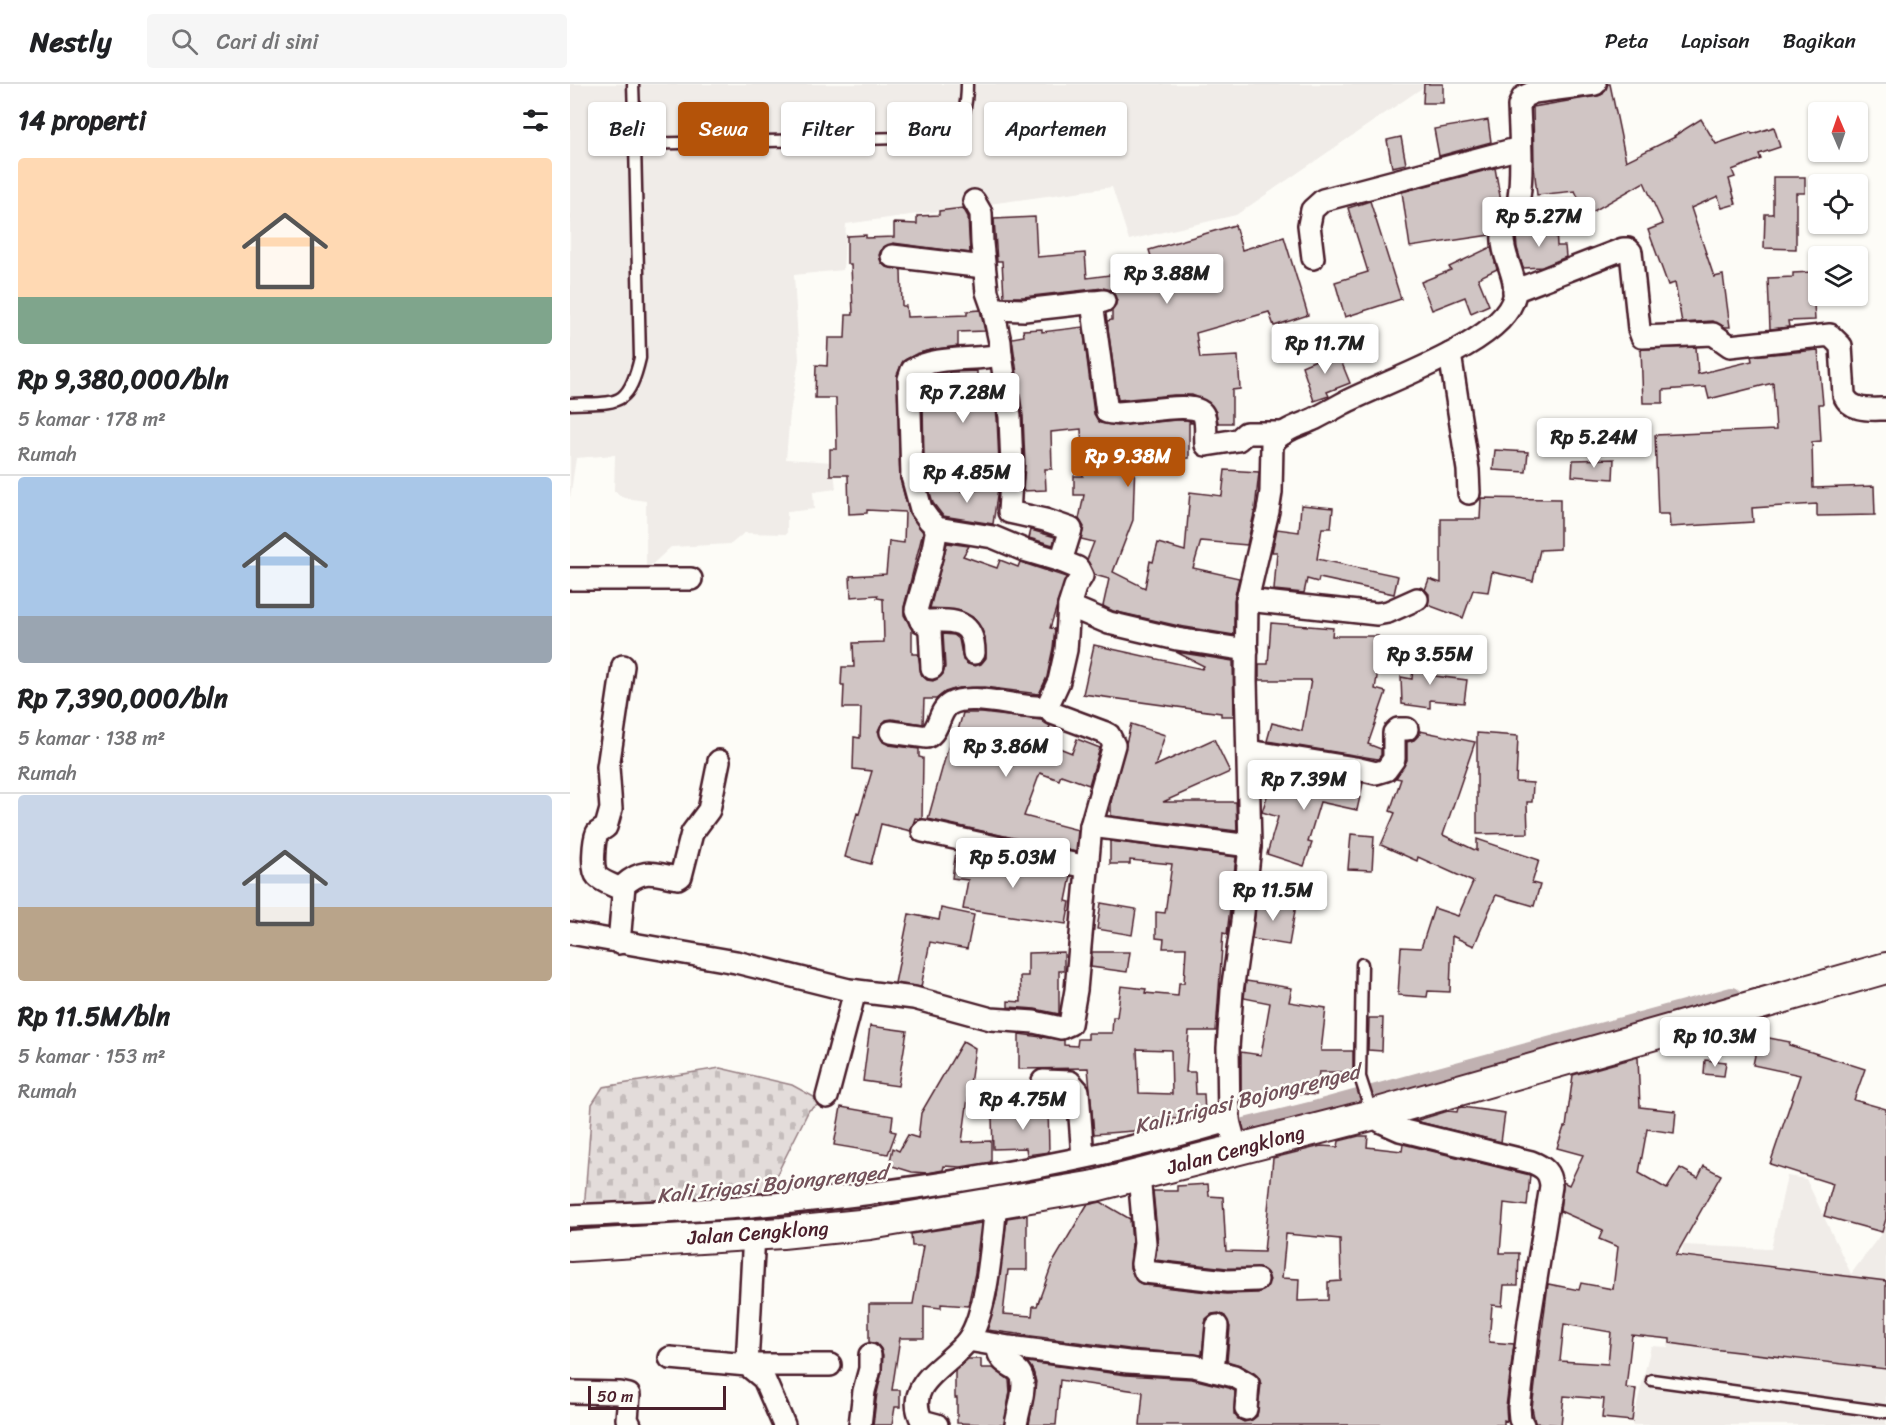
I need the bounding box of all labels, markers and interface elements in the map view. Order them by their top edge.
search box [147,14,567,68]
text: Nestly [30,17,111,66]
text: Cari di sini [216,22,318,61]
text: Peta [1605,22,1648,60]
text: Lapisan [1681,22,1750,60]
text: Bagikan [1783,22,1856,60]
icon: search [168,25,201,58]
text: 14 properti [18,97,146,143]
chip: Beli [588,102,666,156]
chip: Sewa [678,102,769,156]
chip: Filter [781,102,875,156]
chip: Baru [887,102,972,156]
chip: Apartemen [984,102,1127,156]
north arrow [1808,102,1868,162]
map controls [1808,102,1868,306]
icon: filters [519,104,552,137]
button: locate [1808,174,1868,234]
icon: home [231,197,339,305]
pin: Rp 5.27M [1477,197,1601,248]
text: Rp 5.27M [1496,199,1582,234]
button: layers [1808,246,1868,306]
pin: Rp 3.88M [1105,254,1229,305]
text: Rp 3.88M [1124,256,1210,291]
pin: Rp 11.7M [1263,324,1387,375]
text: Rp 11.7M [1286,326,1364,361]
text: Rp 9,380,000/bln [18,356,229,402]
pin: Rp 7.28M [901,373,1025,424]
text: Rp 7.28M [920,375,1006,410]
text: 5 kamar · 178 m² [18,402,166,437]
pin: Rp 5.24M [1532,418,1656,469]
text: Rp 5.24M [1551,420,1637,455]
text: Rumah [18,437,77,472]
pin: Rp 9.38M [1066,437,1190,488]
text: Rp 9.38M [1085,439,1171,474]
pin: Rp 4.85M [905,453,1029,504]
text: Rp 4.85M [923,455,1011,490]
icon: home [231,516,339,624]
pin: Rp 3.55M [1368,635,1492,686]
text: Rp 3.55M [1387,637,1473,672]
text: Rp 7,390,000/bln [18,675,228,721]
text: 5 kamar · 138 m² [18,721,165,756]
pin: Rp 3.86M [944,727,1068,778]
text: Rp 3.86M [964,729,1048,764]
text: Rumah [18,756,77,791]
pin: Rp 7.39M [1242,760,1366,811]
text: Rp 7.39M [1262,762,1346,797]
icon: home [231,834,339,942]
pin: Rp 5.03M [951,838,1075,889]
text: Rp 5.03M [970,840,1056,875]
pin: Rp 11.5M [1211,871,1335,922]
text: Rp 11.5M [1233,873,1313,908]
text: Rp 11.5M/bln [18,993,170,1039]
pin: Rp 10.3M [1653,1017,1777,1068]
text: Rp 10.3M [1674,1019,1756,1054]
text: 5 kamar · 153 m² [18,1039,166,1074]
water label: Kali Irigasi Bojongrenged [1130,1051,1368,1145]
text: Rumah [18,1074,77,1109]
pin: Rp 4.75M [961,1080,1085,1131]
text: Rp 4.75M [980,1082,1066,1117]
street label: Jalan Cengklong [1162,1115,1309,1185]
water label: Kali Irigasi Bojongrenged [655,1153,894,1215]
street label: Jalan Cengklong [685,1211,830,1255]
text: 50 m [597,1382,633,1411]
scale bar [588,1383,726,1410]

